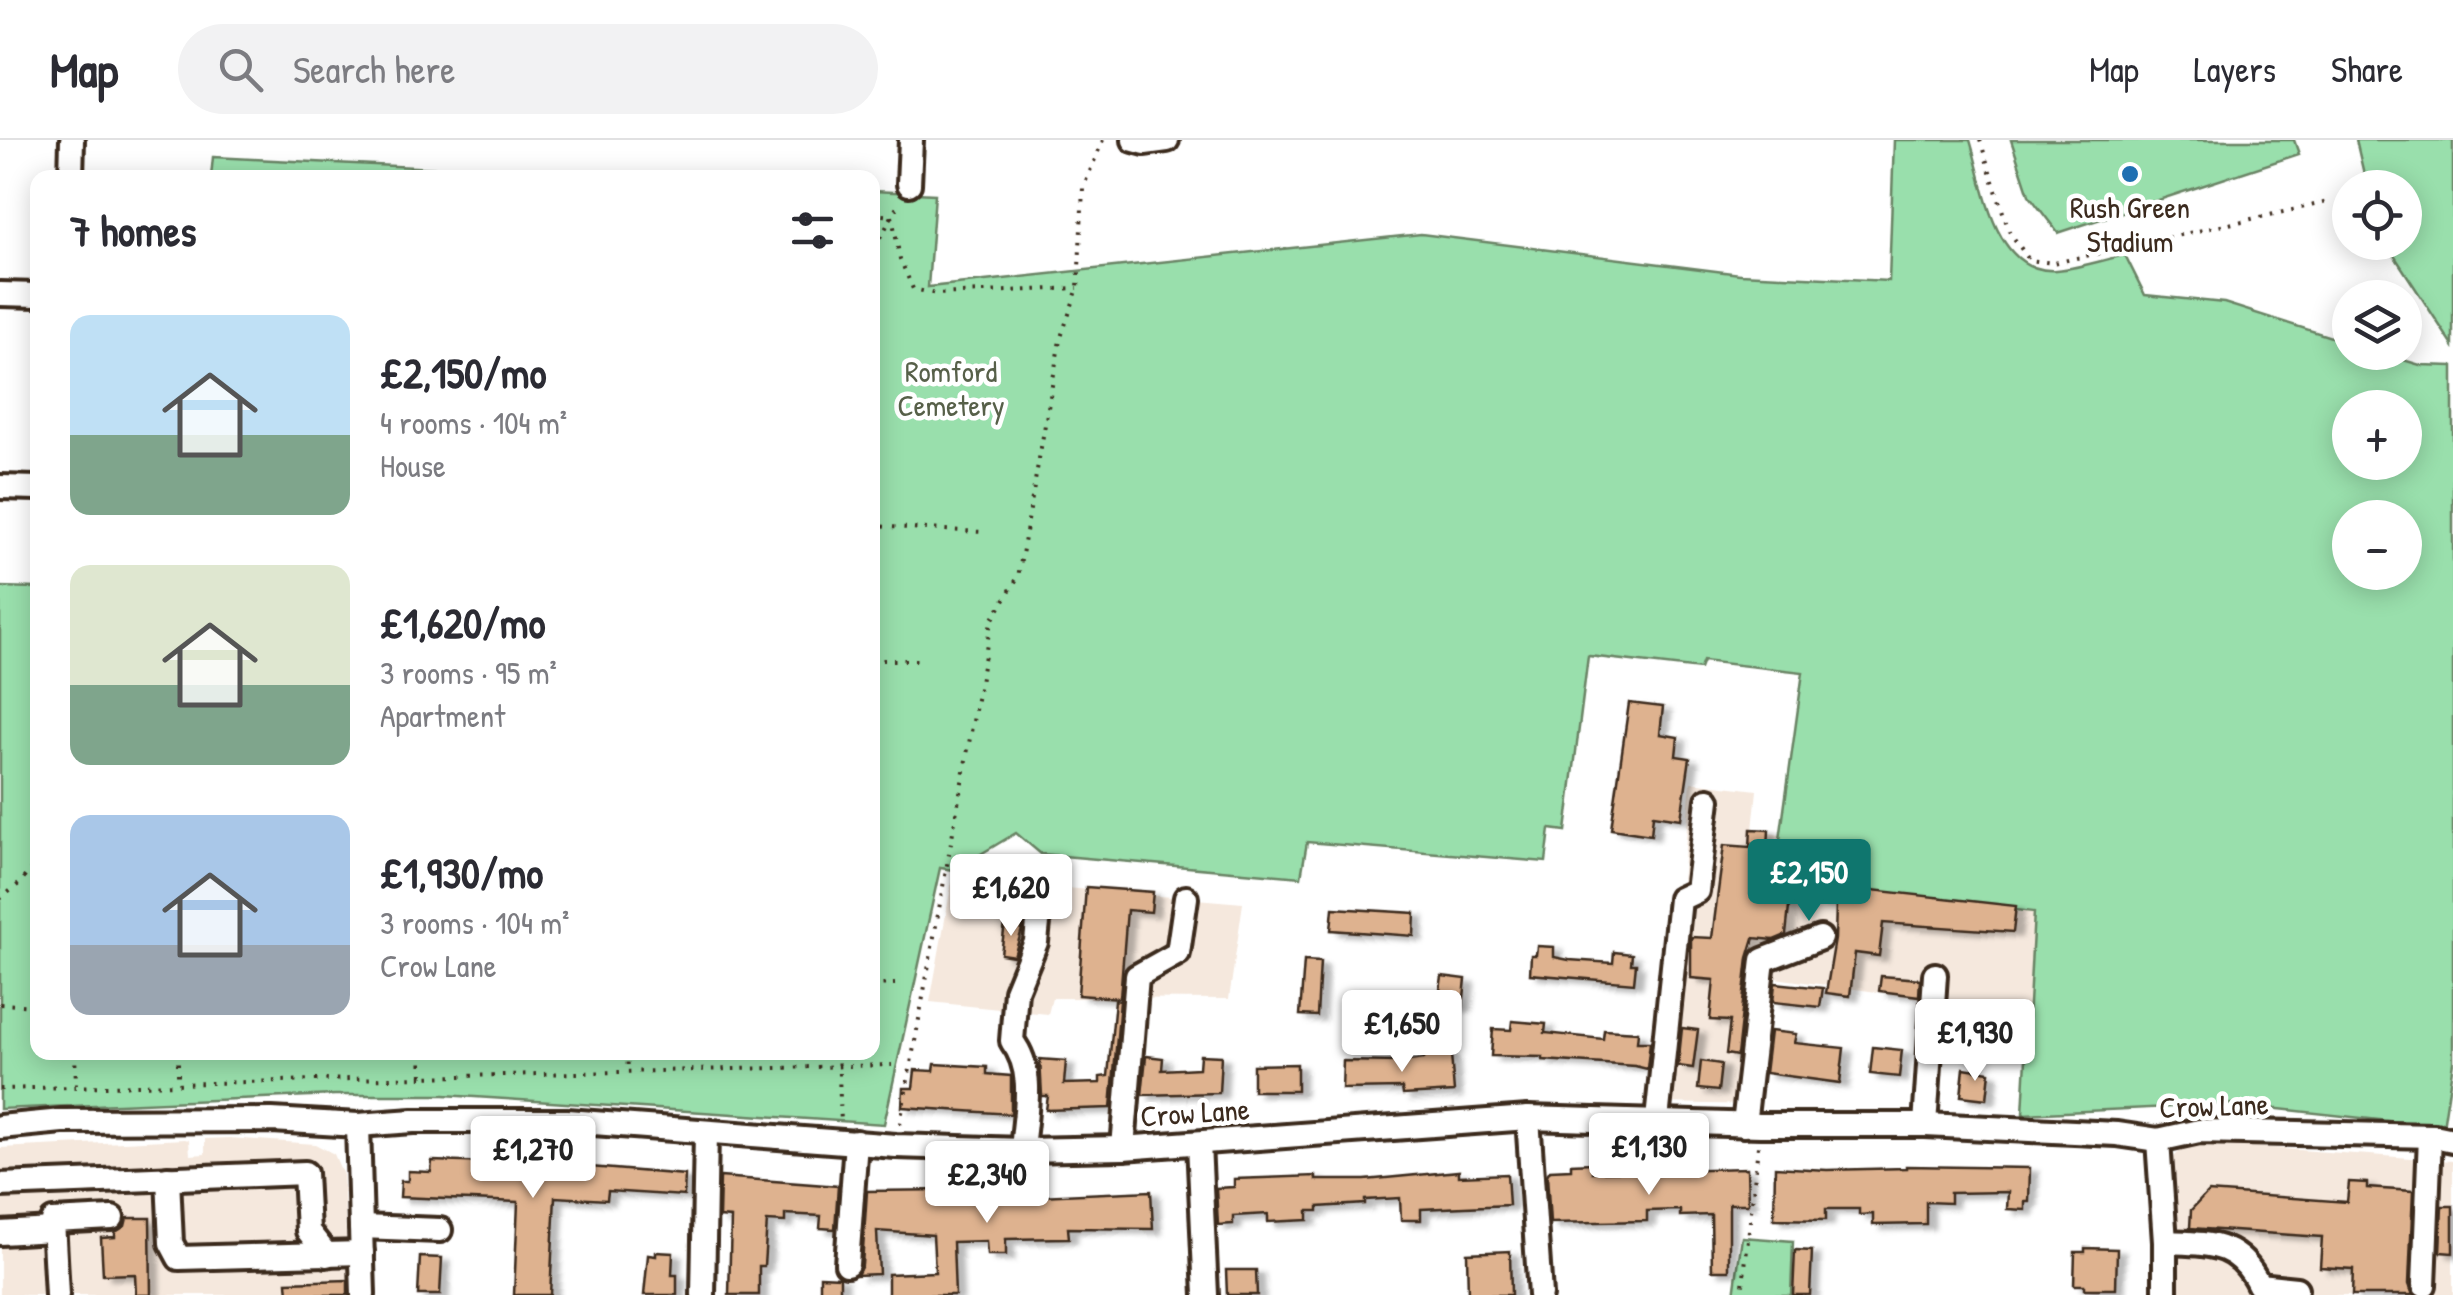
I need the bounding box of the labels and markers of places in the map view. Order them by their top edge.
marker: Rush Green Stadium [2119,163,2141,185]
place label: Rush Green Stadium [2070,187,2190,261]
pin: £2,150 [1728,839,1890,924]
pin: £1,620 [930,854,1092,939]
pin: £1,650 [1321,990,1483,1075]
pin: £1,930 [1894,999,2056,1084]
pin: £1,130 [1568,1113,1730,1198]
pin: £1,270 [452,1116,614,1201]
pin: £2,340 [906,1141,1068,1226]

